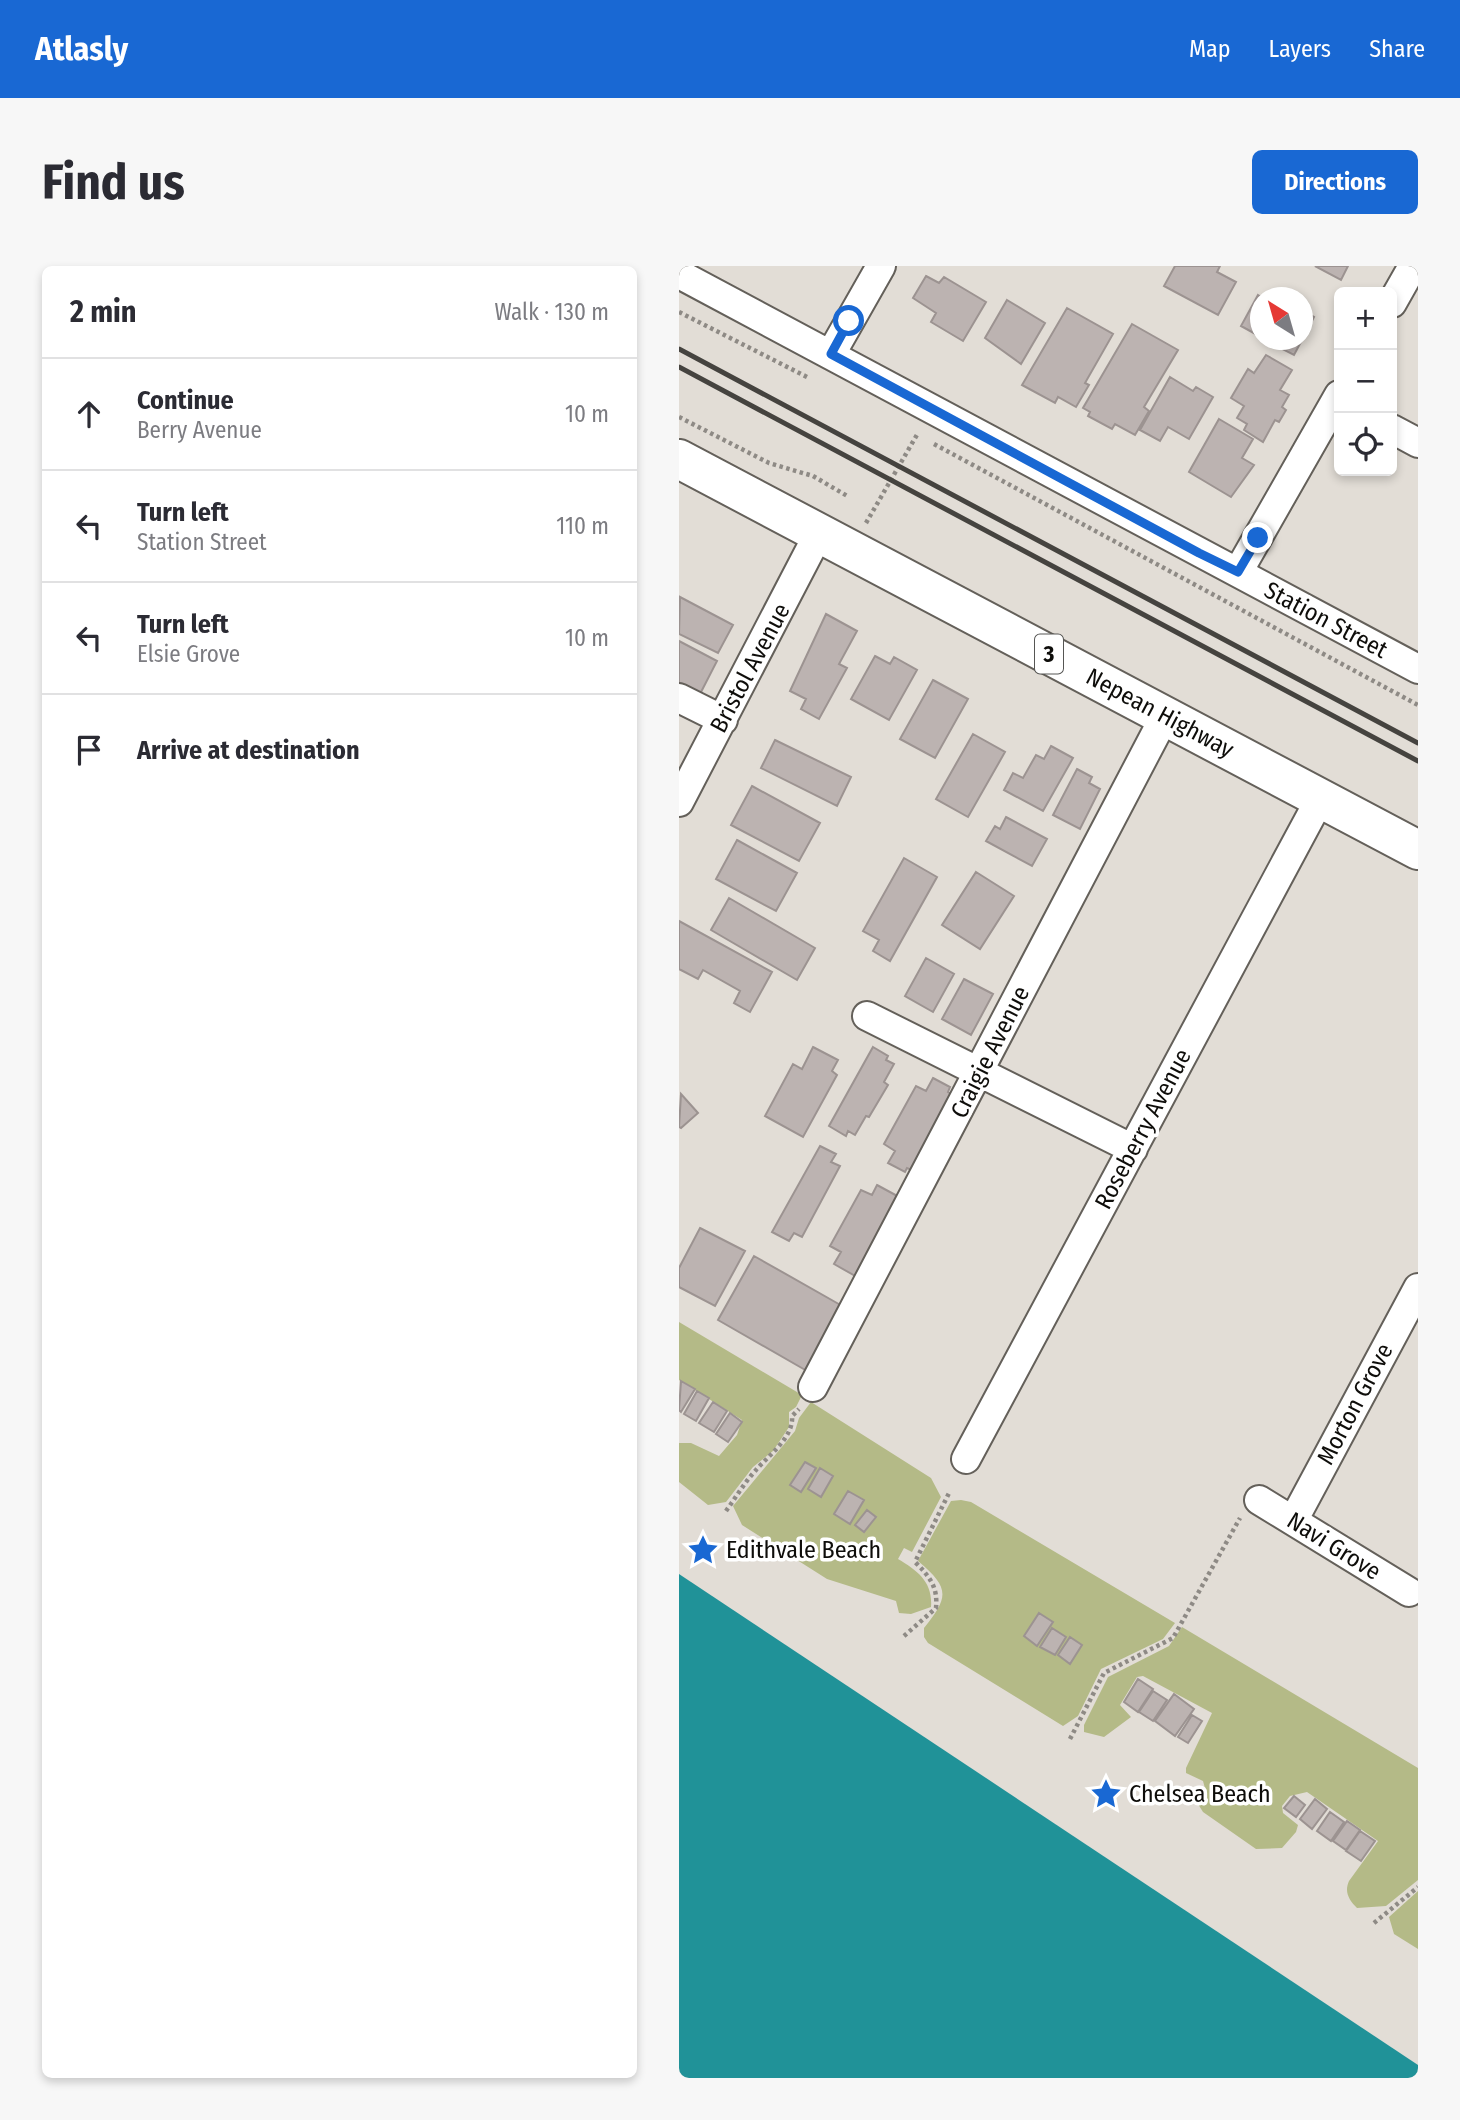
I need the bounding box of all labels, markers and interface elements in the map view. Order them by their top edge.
text: Atlasly [35,29,128,69]
text: Map [1189,35,1231,63]
text: Layers [1269,35,1331,63]
text: Share [1369,35,1425,63]
button: Directions [1252,150,1418,214]
text: Find us [42,153,185,212]
north arrow [1250,287,1313,350]
map controls [1334,287,1397,476]
button: + [1334,287,1397,350]
text: 2 min [70,294,137,330]
text: Walk · 130 m [495,298,609,326]
route start [833,305,864,336]
button: − [1334,350,1397,413]
text: Continue [137,385,234,416]
icon: ahead [70,395,108,433]
text: 10 m [565,400,609,428]
button: locate [1334,413,1397,476]
text: Berry Avenue [137,416,262,444]
text: Turn left [137,497,229,528]
icon: left [70,507,108,545]
text: 110 m [556,512,609,540]
route end [1242,522,1273,553]
text: Station Street [137,528,267,556]
street label: Station Street [1260,576,1392,664]
street label: Bristol Avenue [704,599,796,737]
text: Turn left [137,609,229,640]
icon: left [70,619,108,657]
text: 10 m [565,624,609,652]
road number: 3 [1035,634,1063,674]
text: Elsie Grove [137,640,240,668]
street label: Nepean Highway [1082,662,1239,764]
icon: arrive [70,731,108,769]
text: Arrive at destination [137,735,360,766]
street label: Craigie Avenue [945,981,1035,1123]
street label: Roseberry Avenue [1089,1044,1197,1214]
street label: Morton Grove [1311,1339,1399,1469]
street label: Navi Grove [1282,1506,1386,1586]
place icon: Edithvale Beach [686,1533,720,1567]
place label: Edithvale Beach [726,1536,881,1564]
place icon: Chelsea Beach [1089,1777,1123,1811]
place label: Chelsea Beach [1129,1780,1271,1808]

